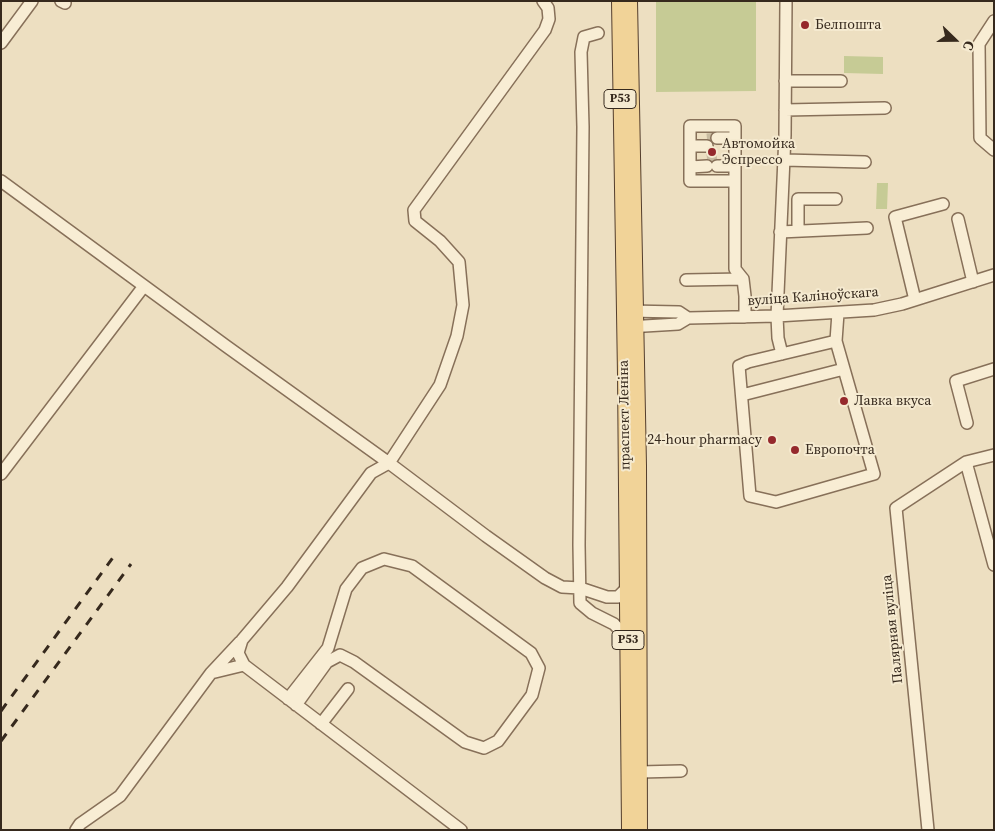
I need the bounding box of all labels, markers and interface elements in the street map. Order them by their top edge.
north arrow [930,15,980,65]
place label: Белпошта [815,17,881,33]
marker: Белпошта [799,19,811,31]
text: С [958,38,980,53]
road number: Р53 [604,90,636,108]
place label: Автомойка Эспрессо [722,136,795,168]
marker: Автомойка Эспрессо [706,146,718,158]
street label: вуліца Каліноўскага [747,284,879,310]
street label: праспект Леніна [616,360,634,470]
place label: Лавка вкуса [854,393,931,409]
marker: Лавка вкуса [838,395,850,407]
place label: 24-hour pharmacy [647,432,762,448]
marker: 24-hour pharmacy [766,434,778,446]
place label: Европочта [805,442,875,458]
marker: Европочта [789,444,801,456]
street label: Палярная вуліца [879,574,907,684]
road number: Р53 [612,630,644,650]

